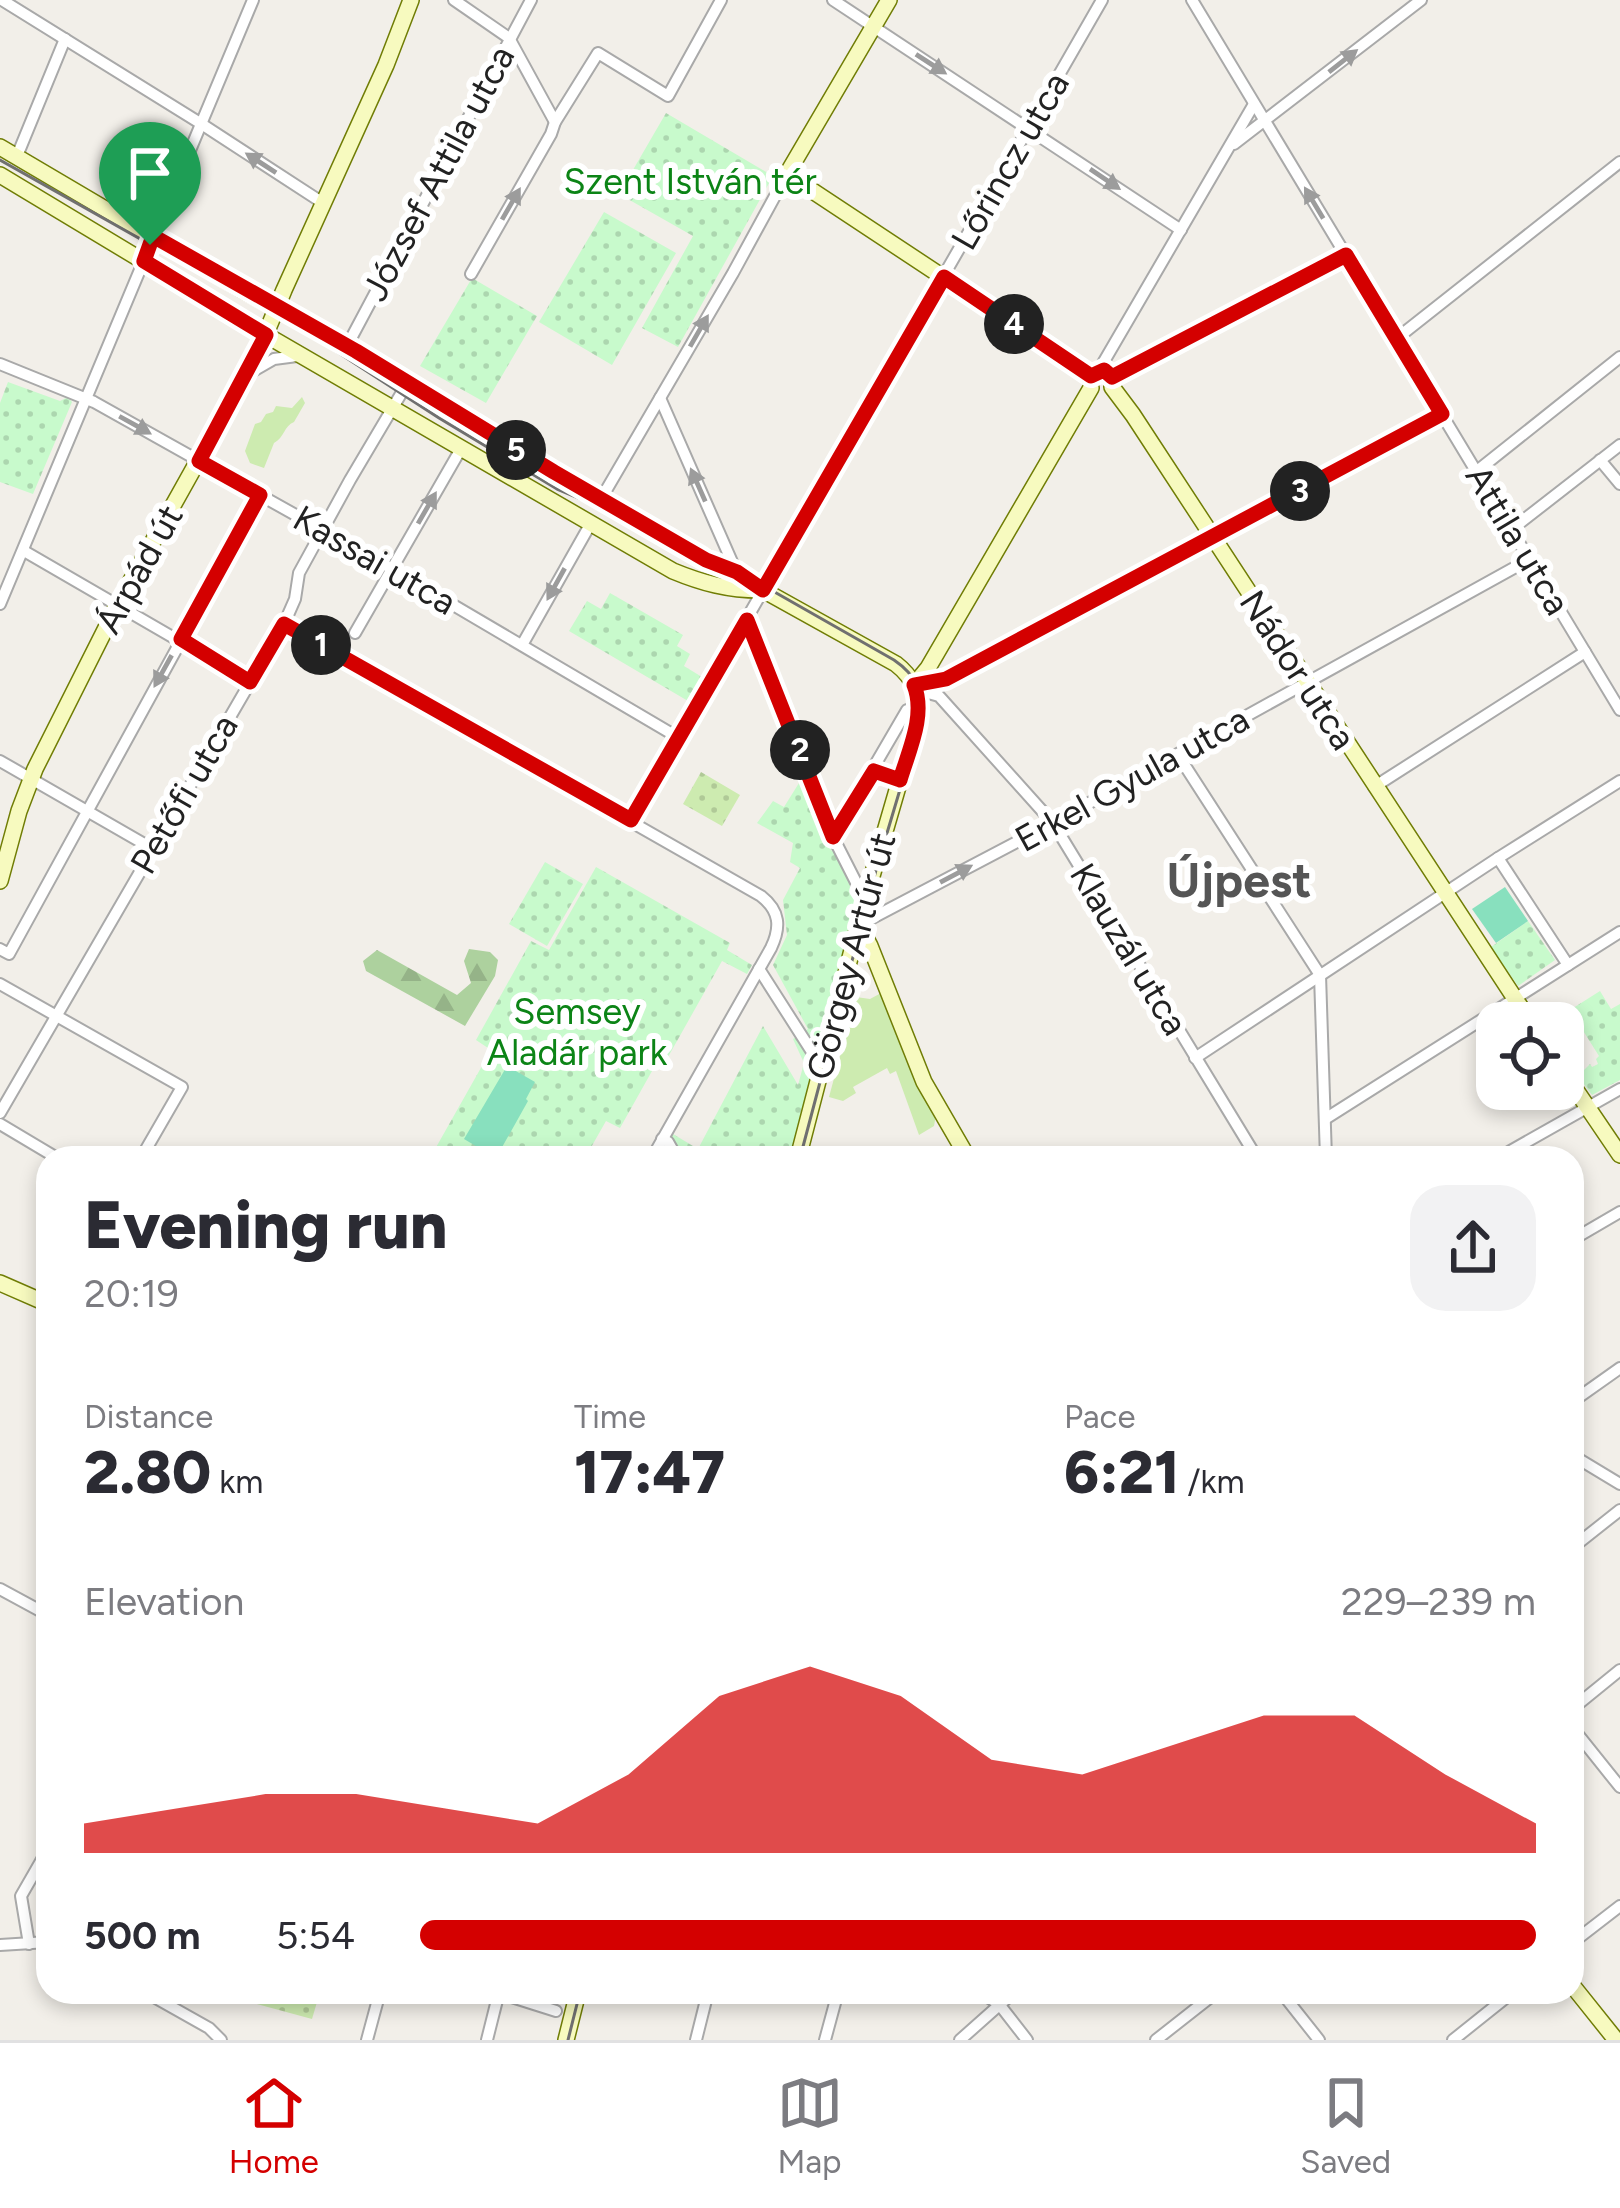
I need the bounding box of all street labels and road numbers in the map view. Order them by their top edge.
street label: József Attila utca [353,38,523,308]
street label: Lőrincz utca [942,65,1078,257]
street label: Attila utca [1457,458,1579,622]
street label: Kassai utca [286,496,464,624]
street label: Árpád út [86,497,192,641]
street label: Nádor utca [1231,583,1365,757]
street label: Erkel Gyula utca [1008,697,1256,861]
street label: Petőfi utca [121,707,247,881]
street label: Görgey Artúr út [797,828,905,1084]
street label: Klauzál utca [1061,855,1197,1043]

